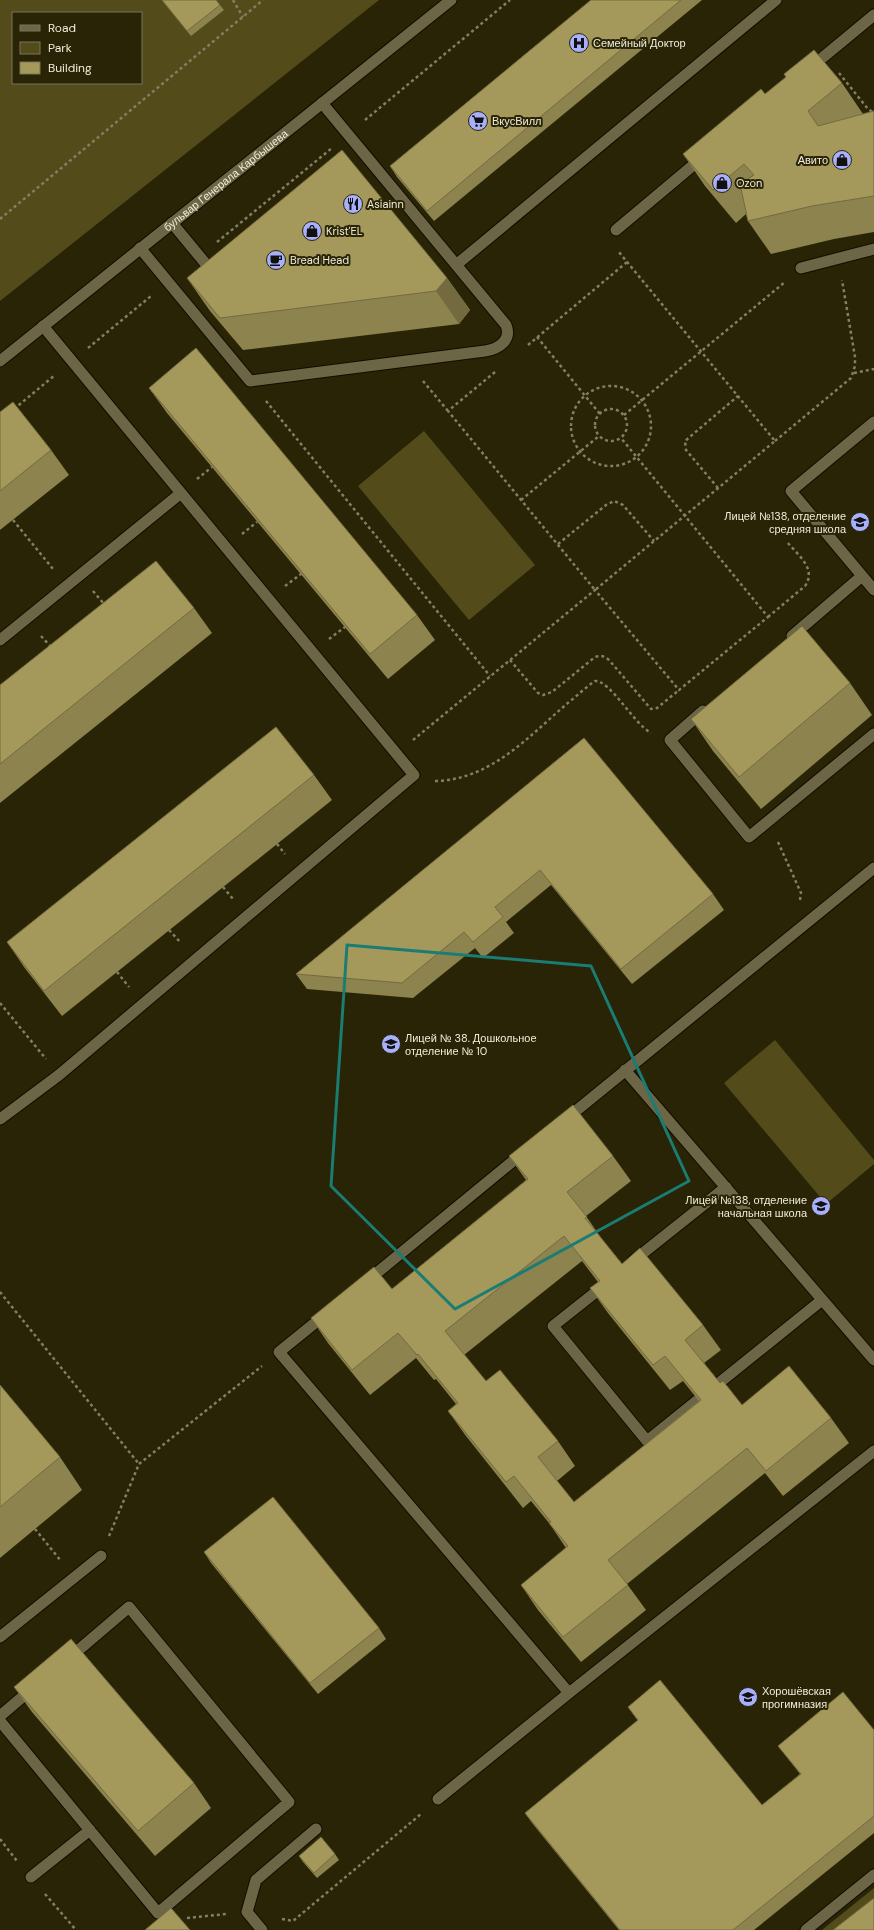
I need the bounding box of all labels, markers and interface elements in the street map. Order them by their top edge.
legend [12,12,142,84]
text: Road [48,20,76,36]
hospital icon: Семейный Доктор [568,32,590,54]
place label: Семейный Доктор [593,36,686,50]
text: Park [48,40,72,56]
text: Building [48,60,92,76]
supermarket icon: ВкусВилл [467,110,489,132]
place label: ВкусВилл [492,114,541,128]
street label: бульвар Генерала Карбышева [161,126,291,234]
shop icon: Авито [831,149,853,171]
place label: Авито [798,153,828,167]
shop icon: Ozon [711,172,733,194]
place label: Ozon [736,176,762,190]
restaurant icon: Asiainn [342,193,364,215]
place label: Asiainn [367,197,404,211]
shop icon: Krist'EL [301,220,323,242]
place label: Krist'EL [326,224,363,238]
cafe icon: Bread Head [265,249,287,271]
place label: Bread Head [290,253,349,267]
place label: Лицей №138, отделение средняя школа [724,509,847,536]
school or university icon: Лицей №138, отделение средняя школа [849,511,871,533]
place label: Лицей № 38. Дошкольное отделение № 10 [405,1031,537,1058]
school or university icon: Лицей № 38. Дошкольное отделение № 10 [380,1033,402,1055]
place label: Лицей №138, отделение начальная школа [685,1193,808,1220]
school or university icon: Лицей №138, отделение начальная школа [810,1195,832,1217]
place label: Хорошёвская прогимназия [762,1684,831,1711]
school or university icon: Хорошёвская прогимназия [737,1686,759,1708]

